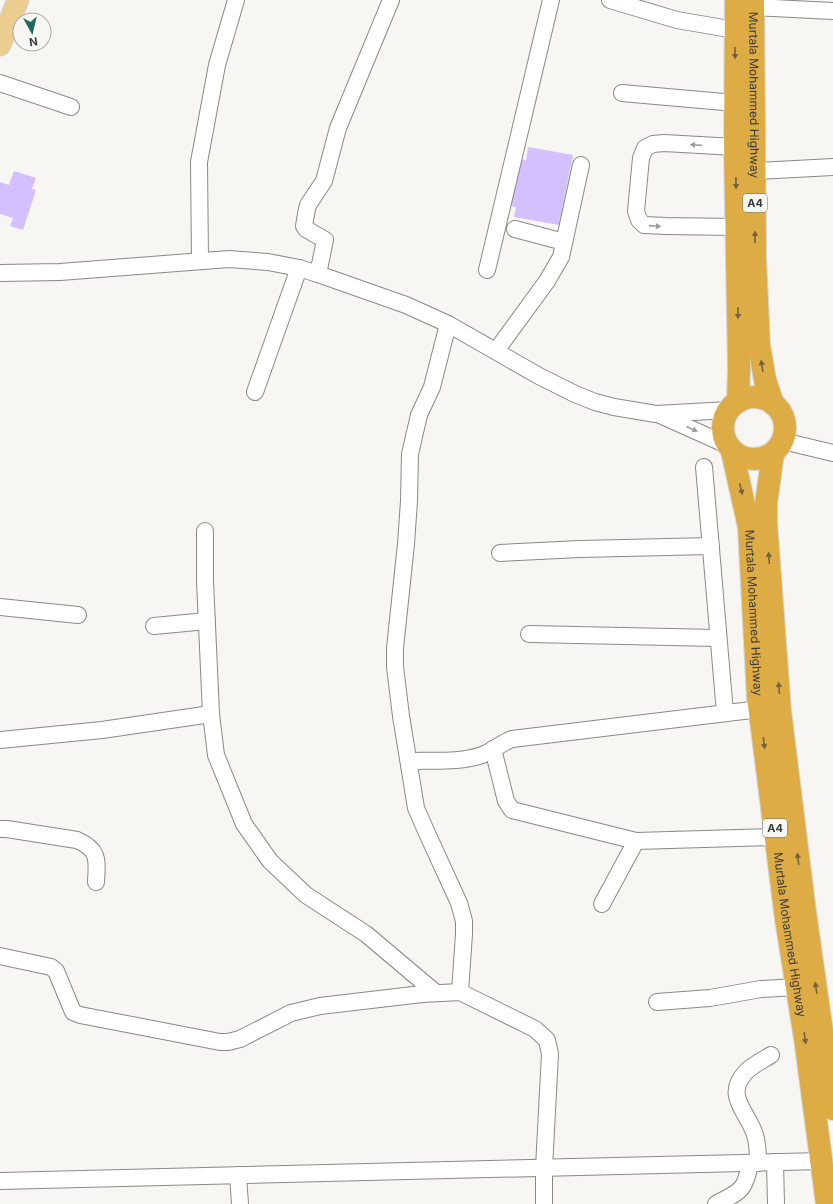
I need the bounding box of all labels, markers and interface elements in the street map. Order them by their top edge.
north arrow [12,12,52,52]
street label: Murtala Mohammed Highway [746,12,762,179]
text: N [28,34,39,49]
one-way arrow [732,47,738,60]
one-way arrow [690,141,702,148]
one-way arrow [733,177,739,190]
road number: A4 [743,194,767,212]
one-way arrow [649,222,661,229]
one-way arrow [752,230,758,243]
one-way arrow [735,307,741,320]
one-way arrow [759,360,765,372]
one-way arrow [686,426,697,432]
one-way arrow [738,482,744,495]
street label: Murtala Mohammed Highway [742,529,766,697]
one-way arrow [765,552,772,564]
one-way arrow [775,682,782,694]
one-way arrow [761,737,767,749]
road number: A4 [763,819,787,837]
street label: Murtala Mohammed Highway [771,851,810,1019]
one-way arrow [795,853,802,865]
one-way arrow [813,982,819,994]
one-way arrow [802,1032,808,1044]

